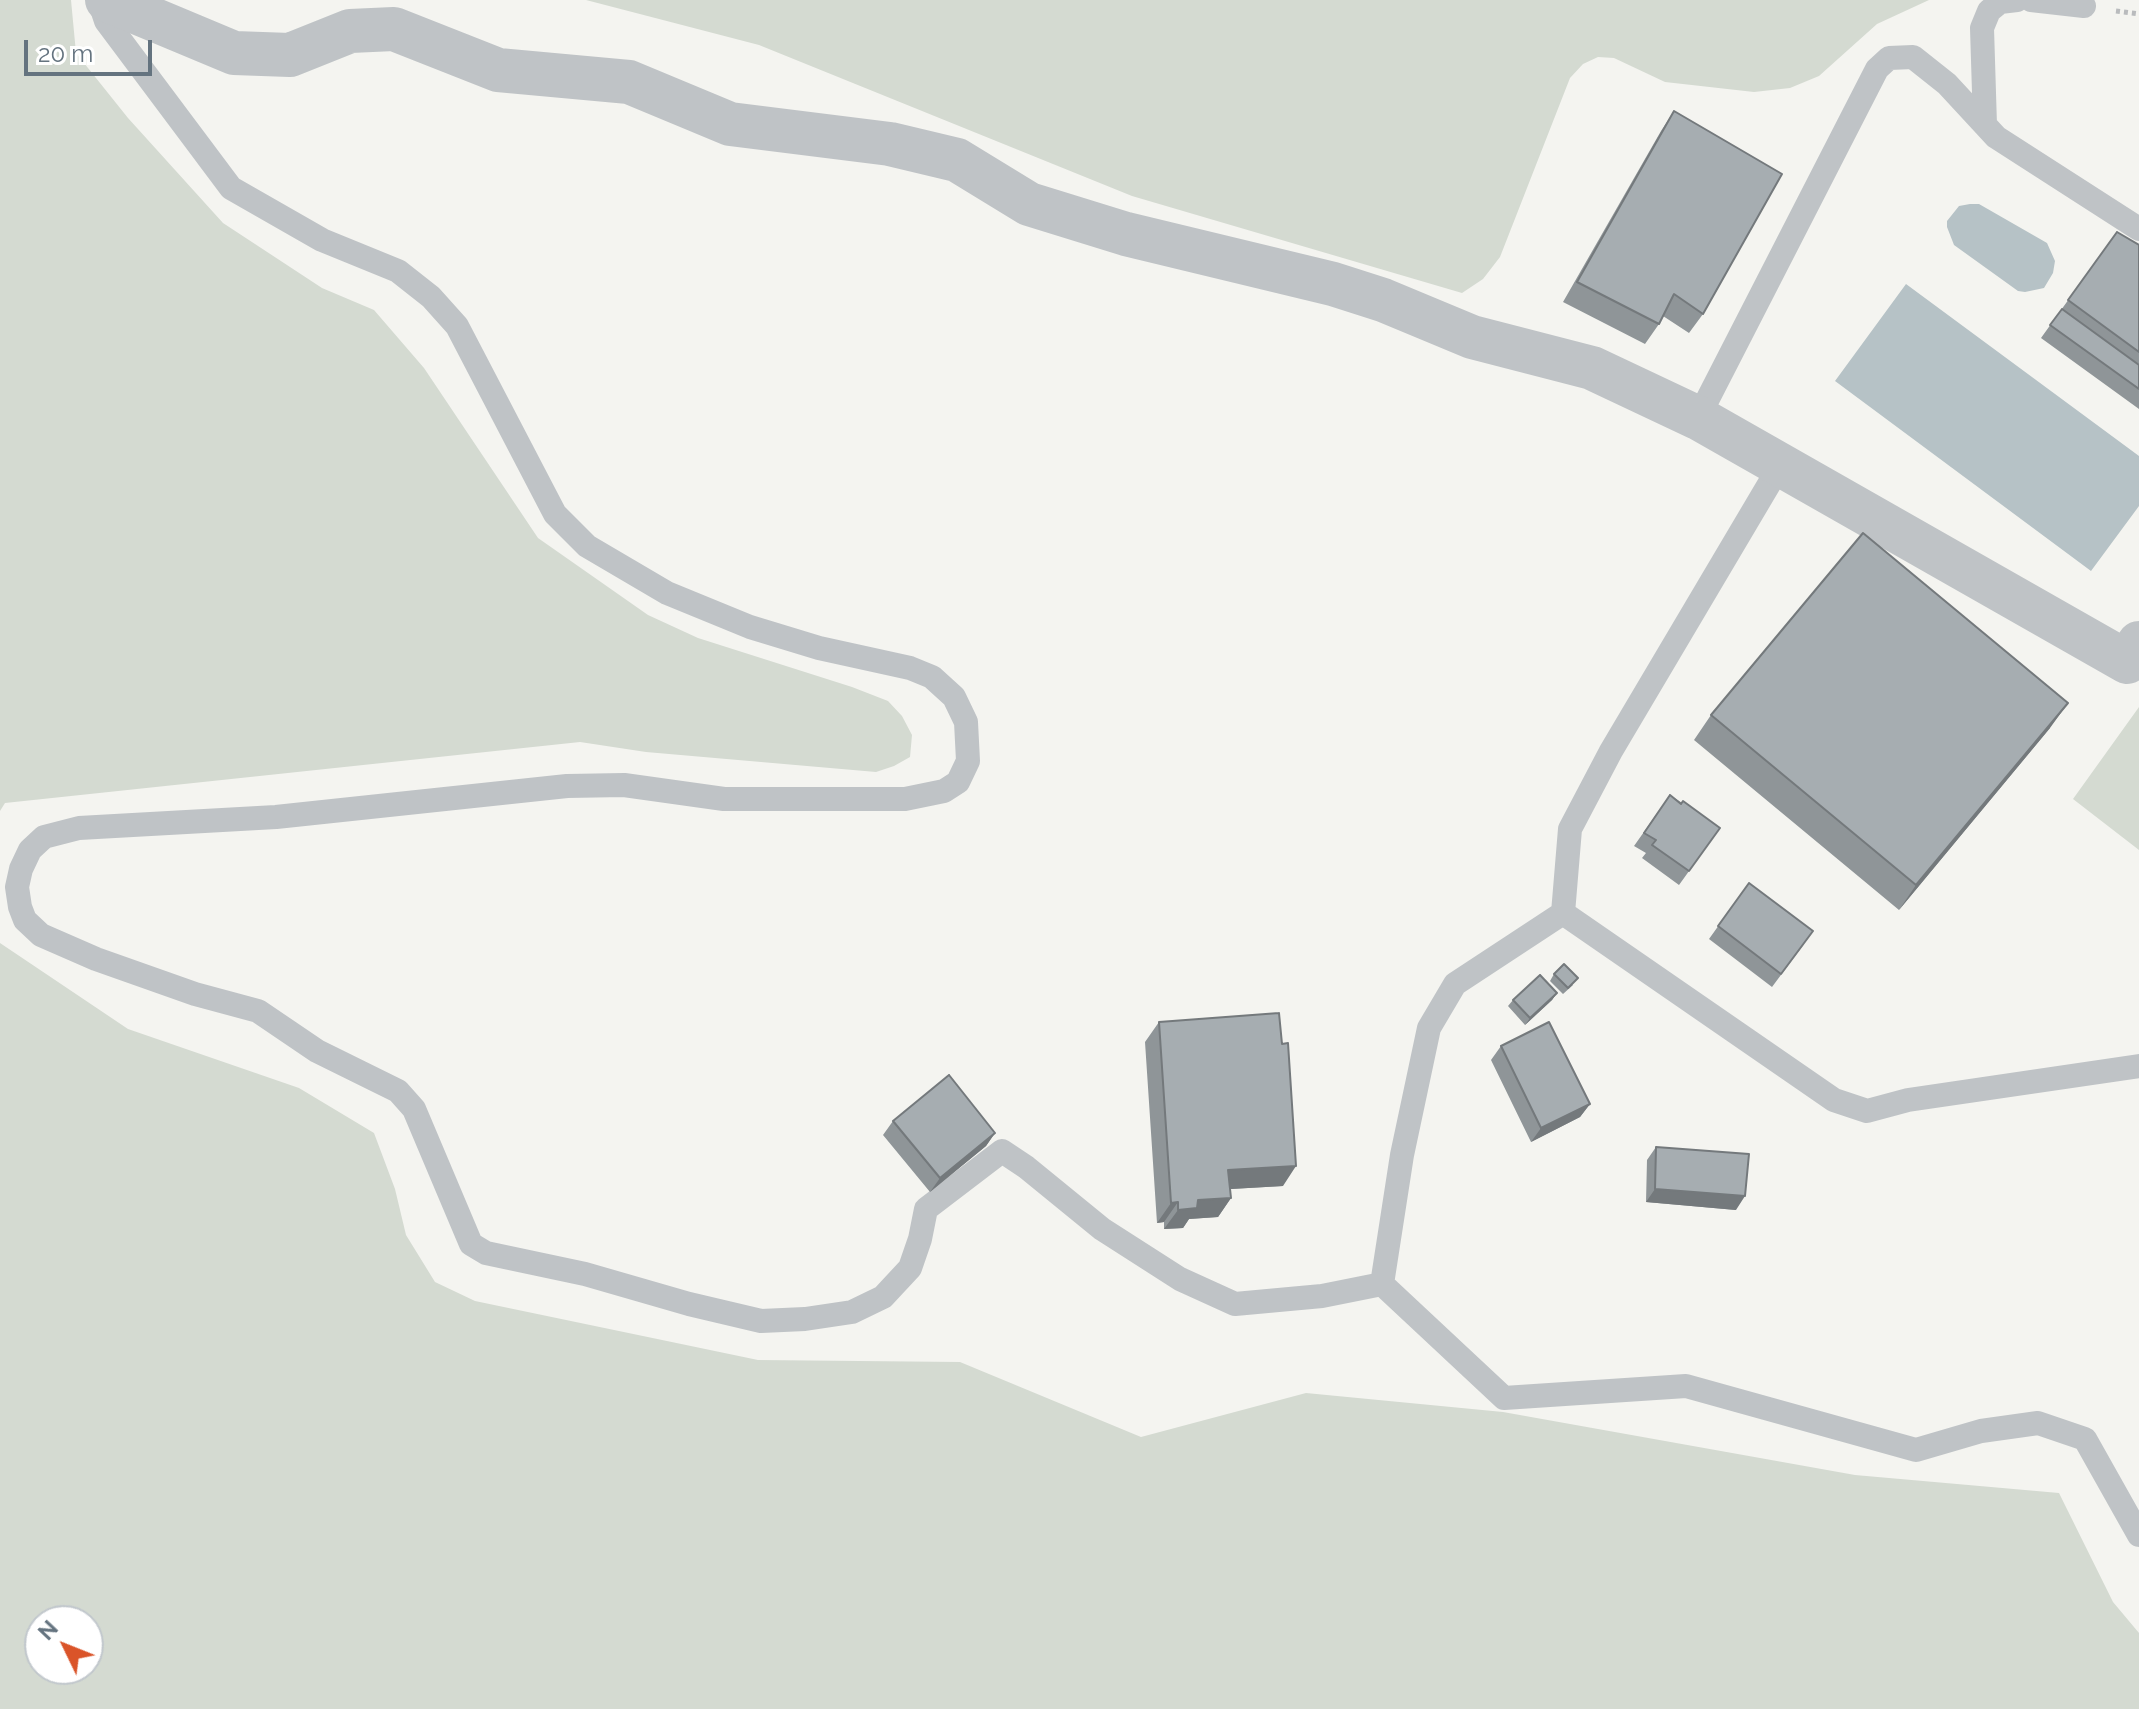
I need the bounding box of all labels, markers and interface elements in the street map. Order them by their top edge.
scale bar [28,24,156,74]
text: 20 m [38,39,93,68]
north arrow [24,1605,104,1685]
text: N [33,1615,63,1645]

